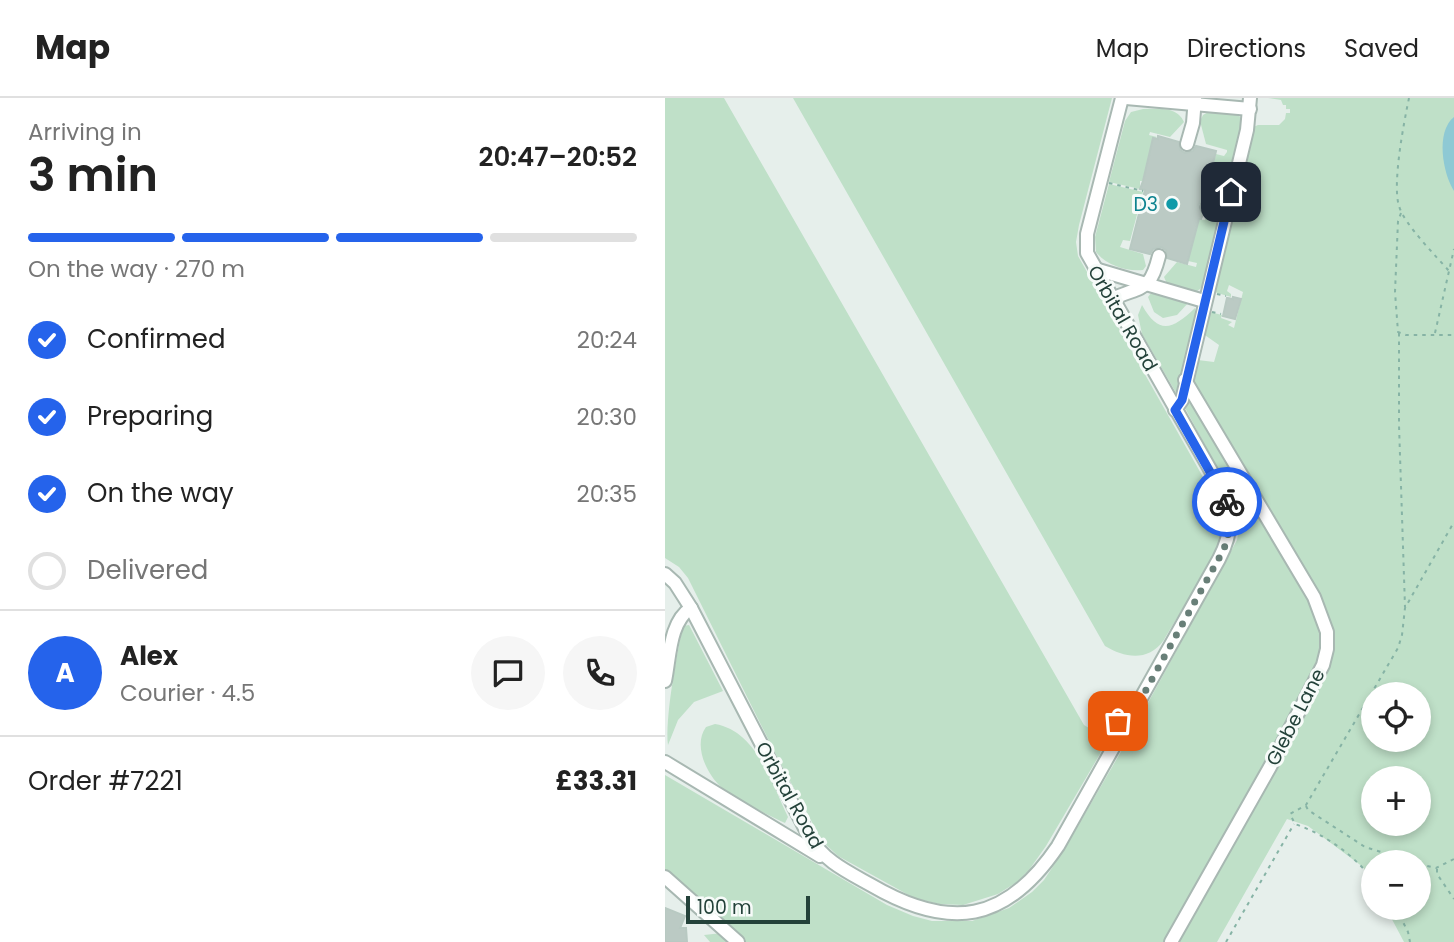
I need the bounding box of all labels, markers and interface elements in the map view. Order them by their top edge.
text: Map [35,24,110,71]
text: Map [1096,32,1149,65]
text: Directions [1187,32,1306,65]
text: Saved [1344,32,1419,65]
text: Arriving in [28,116,142,148]
text: 20:47–20:52 [479,139,637,175]
text: 3 min [28,143,158,207]
pin [1201,162,1261,222]
icon: home [1212,173,1250,211]
place label: D3 [1133,191,1158,218]
marker: D3 [1164,196,1180,212]
text: On the way · 270 m [28,253,245,285]
street label: Orbital Road [1081,260,1164,376]
icon: check [28,321,66,359]
text: Confirmed [87,321,225,357]
text: 20:24 [577,324,637,356]
icon: check [28,398,66,436]
text: Preparing [87,398,213,434]
text: 20:30 [576,401,637,433]
courier [1192,467,1262,537]
icon: check [28,475,66,513]
text: On the way [87,475,234,511]
text: 20:35 [576,478,637,510]
icon: bike [1208,483,1246,521]
text: Delivered [87,552,208,588]
button: chat [471,636,545,710]
button: phone [563,636,637,710]
text: Alex [120,638,178,674]
text: A [55,655,75,691]
street label: Glebe Lane [1259,664,1332,771]
text: Courier · 4.5 [120,677,255,709]
map controls [1361,682,1431,920]
button: locate [1361,682,1431,752]
pin [1088,691,1148,751]
icon: bag [1099,702,1137,740]
street label: Orbital Road [749,737,830,854]
text: Order #7221 [28,763,183,799]
text: £33.31 [555,763,637,799]
button: + [1361,766,1431,836]
button: − [1361,850,1431,920]
scale bar [686,893,810,925]
text: 100 m [697,894,752,921]

